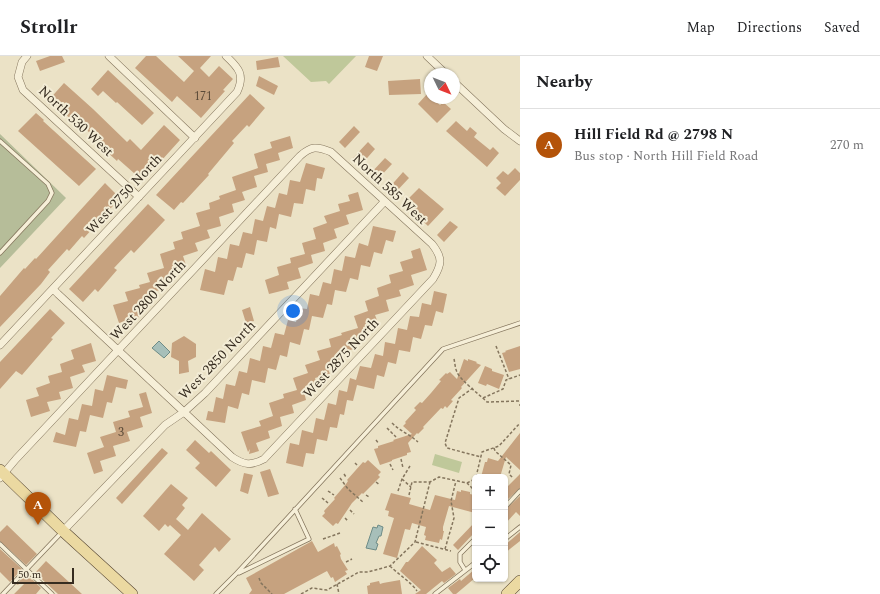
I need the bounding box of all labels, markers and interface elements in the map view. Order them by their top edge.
text: Strollr [20,13,77,42]
text: Map [687,17,715,38]
text: Directions [737,17,802,38]
text: Saved [824,17,860,38]
north arrow [424,68,460,104]
text: Nearby [536,69,592,95]
street label: North 530 West [34,80,118,162]
house number: 171 [194,87,212,106]
text: Hill Field Rd @ 2798 N [574,123,733,146]
text: A [544,135,554,155]
text: 270 m [830,135,864,155]
text: Bus stop · North Hill Field Road [574,146,758,166]
street label: North 585 West [348,148,432,230]
street label: West 2750 North [81,149,167,239]
street label: West 2800 North [105,255,191,345]
your location [283,301,303,321]
street label: West 2875 North [298,313,384,403]
street label: West 2850 North [173,315,261,405]
house number: 3 [118,423,124,442]
map controls [472,474,508,582]
button: + [472,474,508,510]
pin: A [25,492,51,525]
button: − [472,510,508,546]
button: locate [472,546,508,582]
scale bar [12,566,74,585]
text: 50 m [18,566,41,583]

